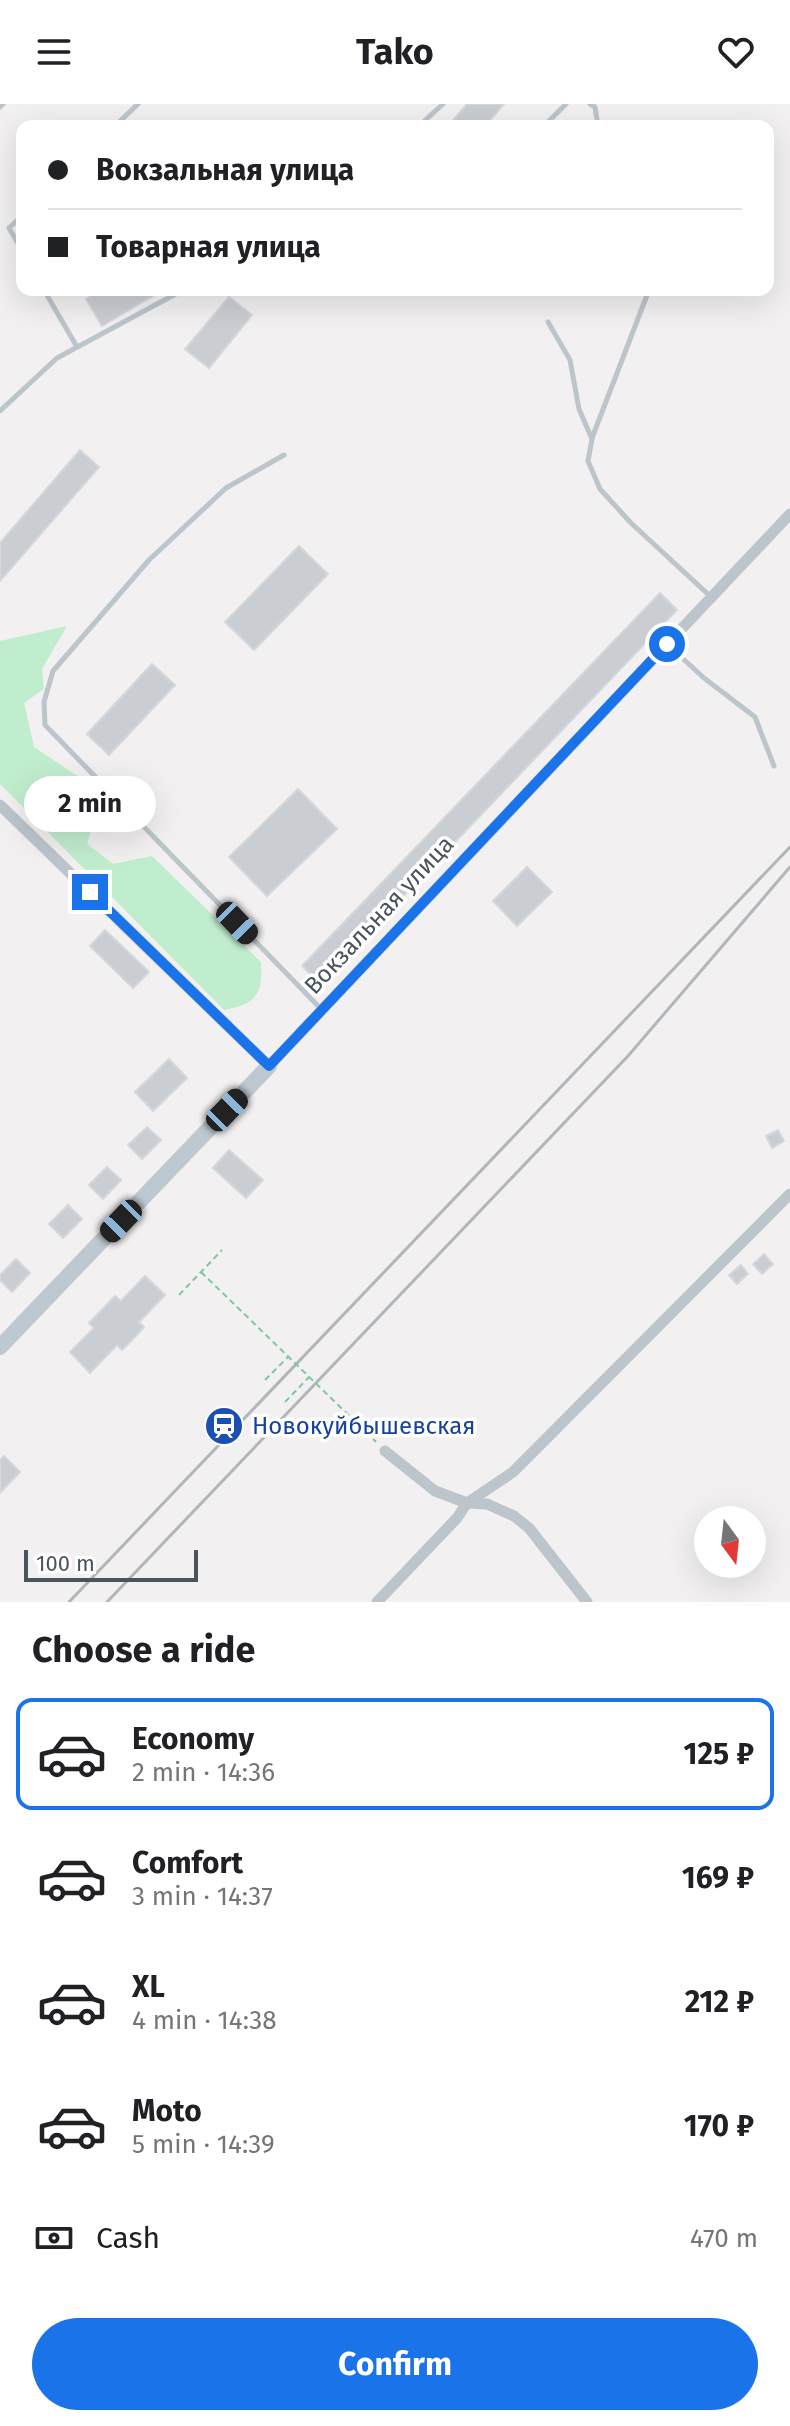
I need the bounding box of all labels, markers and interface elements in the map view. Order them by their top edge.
icon: menu [32,30,76,74]
text: Tako [356,30,434,74]
icon: heart [714,30,758,74]
text: Вокзальная улица [96,152,354,188]
text: Товарная улица [96,229,321,265]
route start [649,626,685,662]
callout: 2 min [24,776,156,832]
text: 2 min [58,788,122,819]
street label: Вокзальная улица [299,830,459,1000]
route end [72,874,108,910]
car [212,897,262,949]
car [202,1084,252,1136]
car [96,1195,146,1247]
station icon: Новокуйбышевская [203,1405,245,1447]
place label: Новокуйбышевская [252,1412,475,1440]
north arrow [694,1506,766,1578]
map controls [694,1506,766,1578]
scale bar [24,1546,198,1582]
text: 100 m [36,1550,95,1577]
text: Choose a ride [32,1628,255,1672]
icon: car [36,1718,108,1790]
text: Economy [132,1721,254,1757]
text: 125 ₽ [684,1736,754,1772]
text: 2 min · 14:36 [132,1757,275,1788]
icon: car [36,1842,108,1914]
text: Comfort [132,1845,243,1881]
text: 169 ₽ [682,1860,754,1896]
text: 3 min · 14:37 [132,1881,273,1912]
icon: car [36,1966,108,2038]
text: XL [132,1969,165,2005]
text: 212 ₽ [685,1984,754,2020]
text: 4 min · 14:38 [132,2005,276,2036]
icon: car [36,2090,108,2162]
text: Moto [132,2093,202,2129]
text: 170 ₽ [684,2108,754,2144]
text: 5 min · 14:39 [132,2129,275,2160]
icon: cash [32,2216,76,2260]
text: Cash [96,2220,160,2256]
text: 470 m [690,2223,758,2254]
button: Confirm [32,2318,758,2410]

